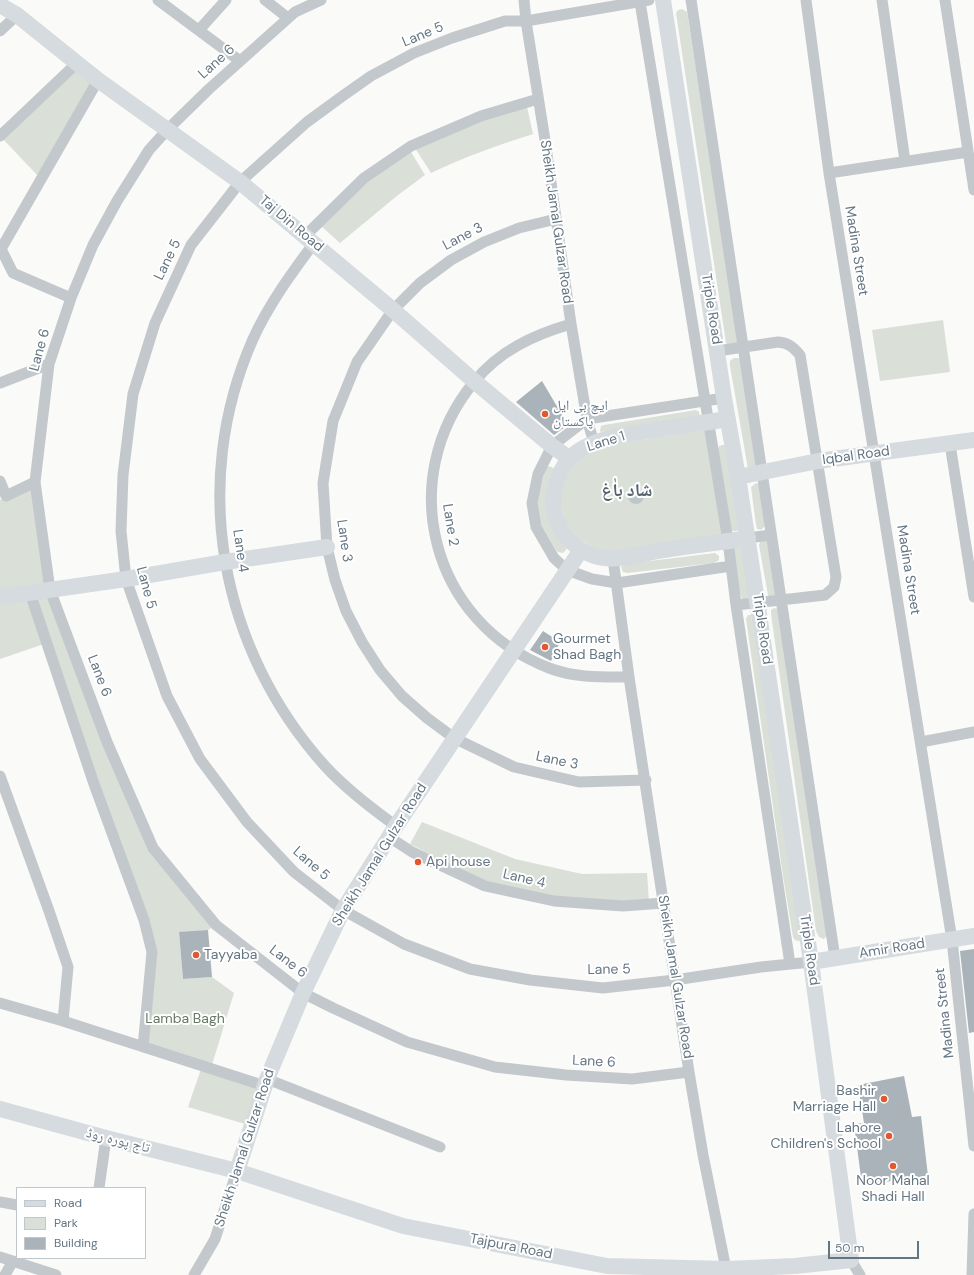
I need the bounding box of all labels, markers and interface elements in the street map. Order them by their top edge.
street label: Lane 5 [400,19,446,51]
street label: Lane 6 [195,41,239,83]
street label: Sheikh Jamal Gulzar Road [536,139,576,305]
street label: Taj Din Road [255,192,327,256]
street label: Madina Street [841,205,871,297]
street label: Lane 3 [440,219,486,255]
street label: Lane 5 [151,237,185,283]
street label: Triple Road [697,272,725,346]
street label: Lane 6 [26,327,54,373]
place label: ایچ بی ایل پاکستان [553,398,608,430]
marker: ایچ بی ایل پاکستان [540,409,550,419]
street label: Lane 1 [585,428,627,456]
street label: Iqbal Road [821,443,891,469]
district label: شاد باٰغ [602,480,652,502]
street label: Lane 2 [438,503,462,547]
street label: Lane 3 [333,519,355,563]
street label: Madina Street [893,524,923,616]
street label: Lane 4 [229,528,251,574]
street label: Lane 5 [132,565,160,611]
street label: Triple Road [749,592,775,666]
place label: Gourmet Shad Bagh [553,631,621,664]
marker: Gourmet Shad Bagh [540,642,550,652]
street label: Lane 6 [83,653,115,699]
street label: Lane 3 [534,748,580,774]
street label: Sheikh Jamal Gulzar Road [329,781,431,929]
street label: Lane 5 [289,843,333,885]
place label: Api house [426,854,490,870]
marker: Api house [413,857,423,867]
street label: Lane 4 [501,866,547,892]
street label: Sheikh Jamal Gulzar Road [654,894,696,1060]
street label: Triple Road [796,913,822,987]
street label: Amir Road [858,935,926,963]
street label: Lane 6 [266,942,310,982]
place label: Tayyaba [204,947,257,963]
marker: Tayyaba [191,950,201,960]
street label: Lane 5 [587,961,631,979]
street label: Madina Street [932,967,958,1059]
park label: Lamba Bagh [145,1011,225,1027]
street label: Lane 6 [572,1052,616,1072]
street label: Sheikh Jamal Gulzar Road [211,1067,279,1229]
place label: Bashir Marriage Hall [793,1083,876,1116]
marker: Bashir Marriage Hall [879,1094,889,1104]
place label: Lahore Children's School [771,1120,881,1152]
street label: تاج پورہ روڈ [84,1125,152,1157]
marker: Lahore Children's School [884,1131,894,1141]
marker: Noor Mahal Shadi Hall [888,1161,898,1171]
place label: Noor Mahal Shadi Hall [856,1173,930,1206]
legend [16,1187,146,1259]
text: Road [54,1195,82,1211]
text: Park [54,1215,78,1231]
street label: Tajpura Road [468,1231,554,1263]
scale bar [830,1233,921,1259]
text: Building [54,1235,98,1251]
text: 50 m [835,1240,864,1256]

